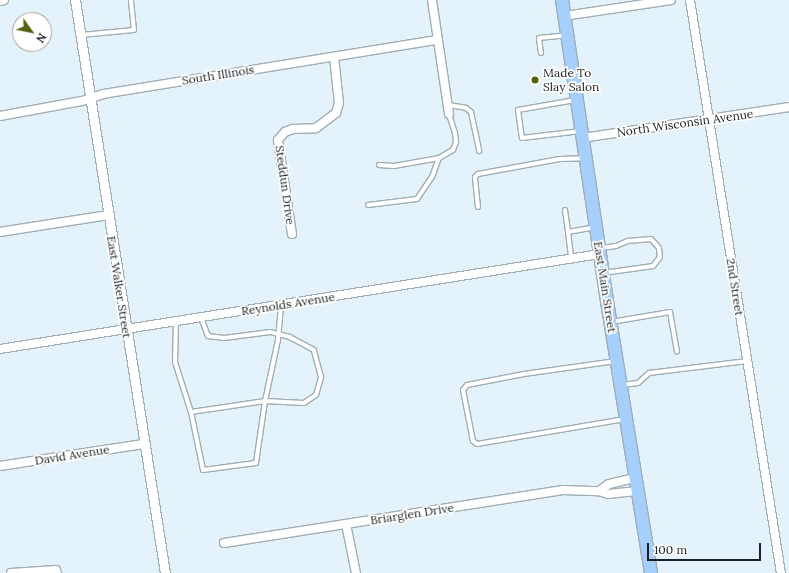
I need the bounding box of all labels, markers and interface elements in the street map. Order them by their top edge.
north arrow [12,12,52,52]
text: N [33,31,49,45]
street label: South Illinois [181,62,255,88]
place label: Made To Slay Salon [543,66,599,94]
marker: Made To Slay Salon [530,75,540,85]
street label: North Wisconsin Avenue [616,106,754,140]
street label: Steddun Drive [272,144,298,226]
street label: East Walker Street [104,235,134,339]
street label: East Main Street [591,240,619,334]
street label: 2nd Street [723,257,747,317]
street label: Reynolds Avenue [240,290,336,318]
street label: David Avenue [34,442,110,468]
street label: Briarglen Drive [369,500,455,528]
scale bar [649,535,763,561]
text: 100 m [654,542,687,557]

